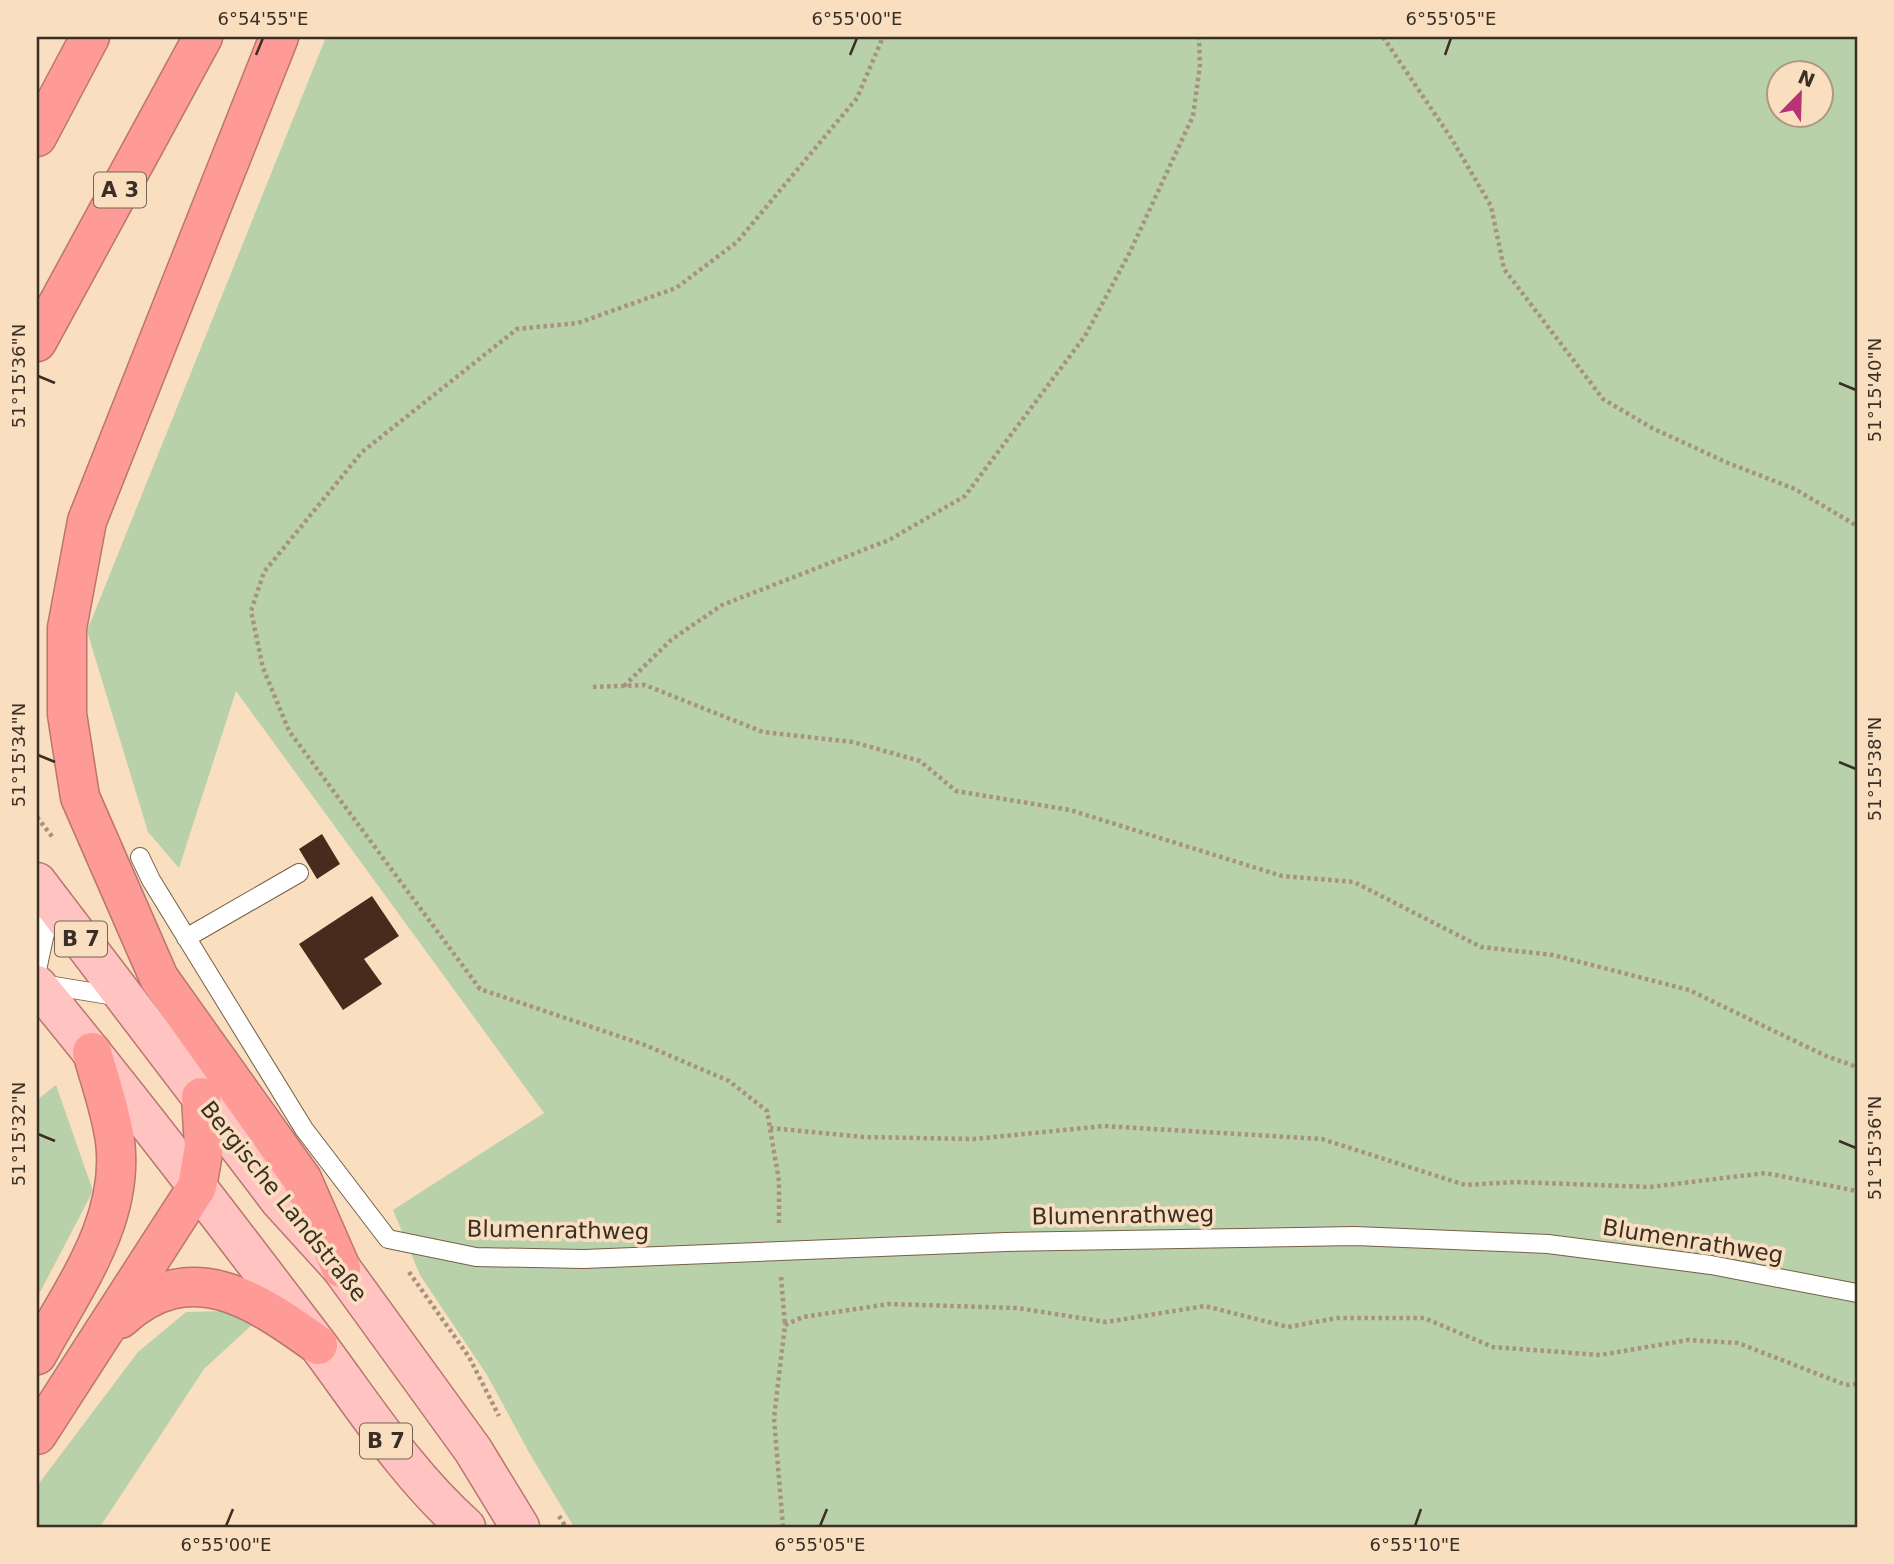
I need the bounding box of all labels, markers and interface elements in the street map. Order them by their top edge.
text: 6°54'55"E [218,8,308,29]
text: 6°55'00"E [812,8,902,29]
text: 6°55'05"E [1406,8,1496,29]
north arrow [1764,60,1834,130]
text: N [1795,65,1818,92]
road number: A 3 [94,172,146,208]
text: 51°15'36"N [8,324,29,428]
text: 51°15'40"N [1864,338,1885,442]
text: 51°15'34"N [8,703,29,807]
text: 51°15'38"N [1864,717,1885,821]
road number: B 7 [55,922,107,956]
text: 51°15'32"N [8,1082,29,1186]
street label: Bergische Landstraße [195,1096,373,1306]
text: 51°15'36"N [1864,1096,1885,1200]
street label: Blumenrathweg [1031,1200,1215,1230]
street label: Blumenrathweg [1601,1214,1785,1268]
street label: Blumenrathweg [466,1215,650,1245]
road number: B 7 [360,1424,412,1458]
text: 6°55'00"E [181,1534,271,1555]
text: 6°55'05"E [775,1534,865,1555]
text: 6°55'10"E [1370,1534,1460,1555]

